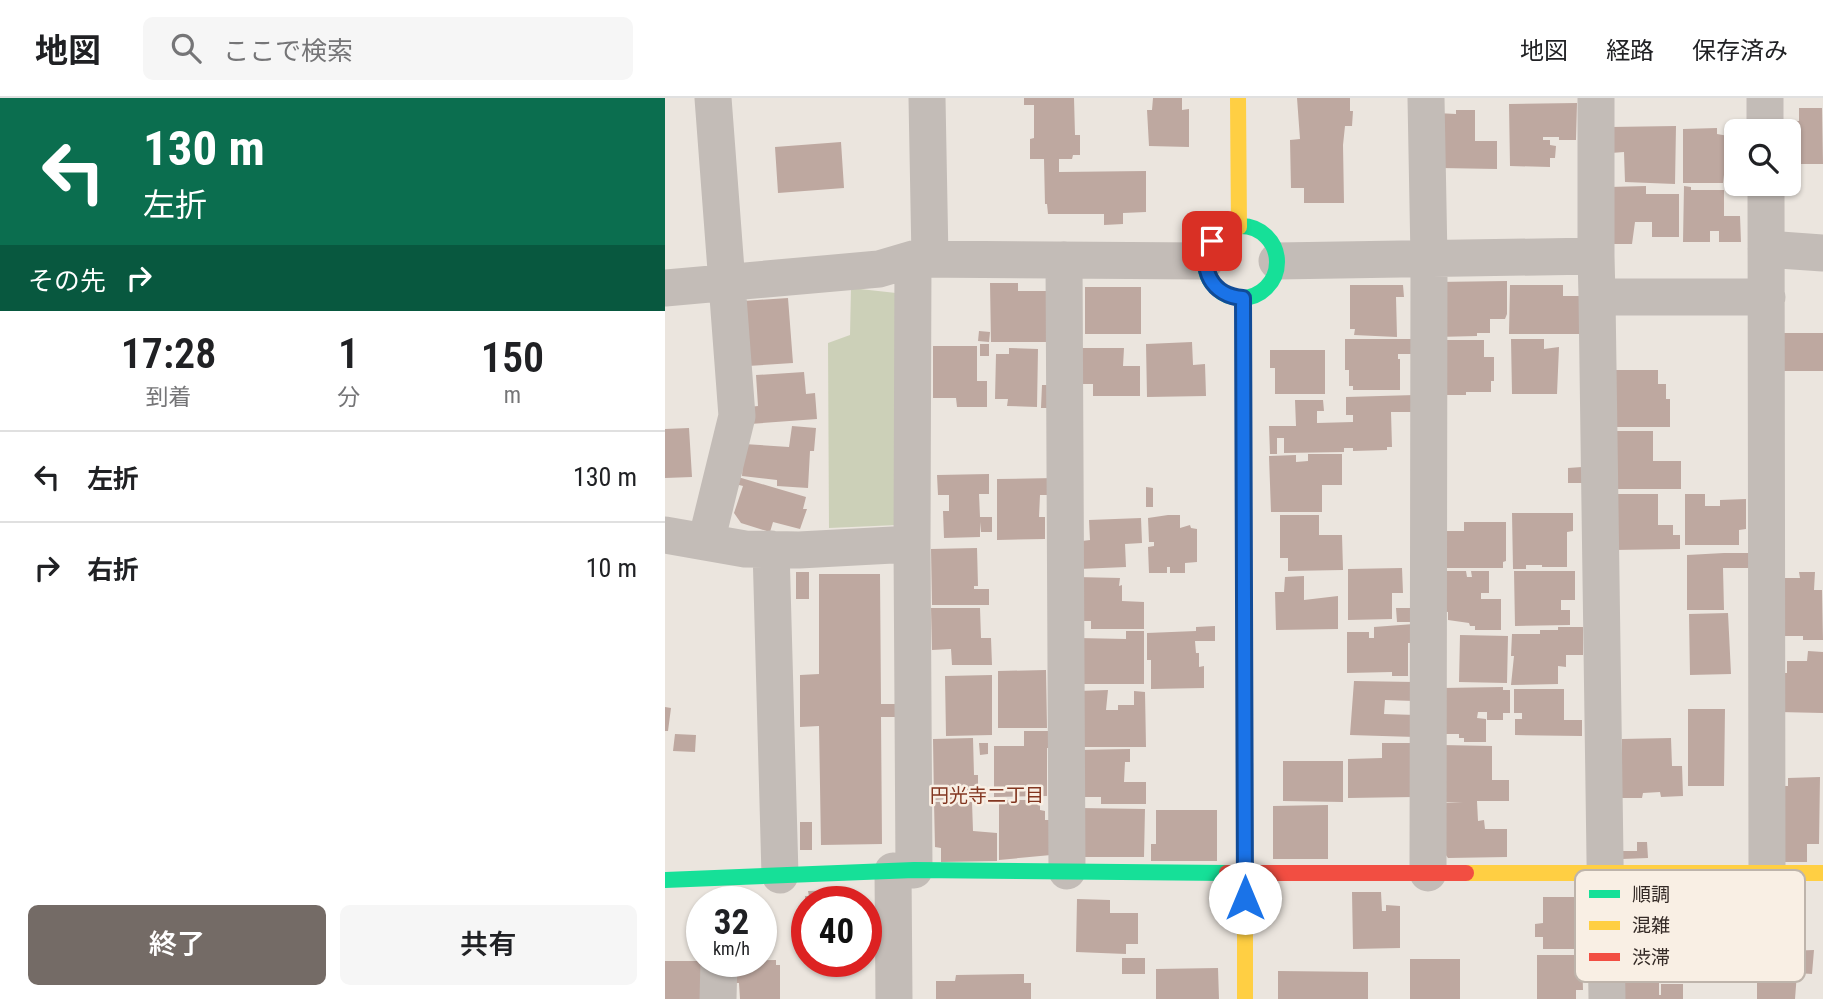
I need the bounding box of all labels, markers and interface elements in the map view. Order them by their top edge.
search box [143,17,633,80]
icon: search [167,29,205,67]
text: 地図 [35,31,101,70]
text: ここで検索 [223,36,353,66]
text: 地図 [1520,37,1568,65]
text: 経路 [1606,37,1654,65]
text: 保存済み [1692,37,1788,65]
map controls [1724,119,1801,196]
button: search [1724,119,1801,196]
text: 130 m [143,120,265,177]
icon: left [28,126,119,217]
text: 左折 [143,186,207,224]
pin [1182,211,1242,271]
icon: arrive [1193,222,1231,260]
icon: right [120,259,158,297]
text: その先 [28,266,106,296]
text: 17:28 [121,329,216,378]
text: 1 [338,329,359,378]
text: 150 [481,333,544,382]
text: m [504,382,521,409]
text: 到着 [146,384,192,411]
text: 分 [337,384,360,411]
icon: left [28,458,66,496]
text: 130 m [573,462,637,492]
text: 左折 [87,464,139,494]
icon: right [28,549,66,587]
text: 10 m [586,553,637,583]
text: 右折 [87,555,139,585]
district label: 円光寺二丁目 [930,784,1044,807]
position arrow [1208,861,1282,935]
legend [1575,870,1805,982]
text: 順調 [1632,883,1670,906]
speed limit sign: 40 [791,886,882,977]
text: 32 [714,902,749,943]
button: 終了 [28,905,326,985]
button: 共有 [340,905,637,985]
text: 混雑 [1632,914,1670,937]
text: km/h [713,938,750,959]
text: 渋滞 [1632,946,1670,969]

